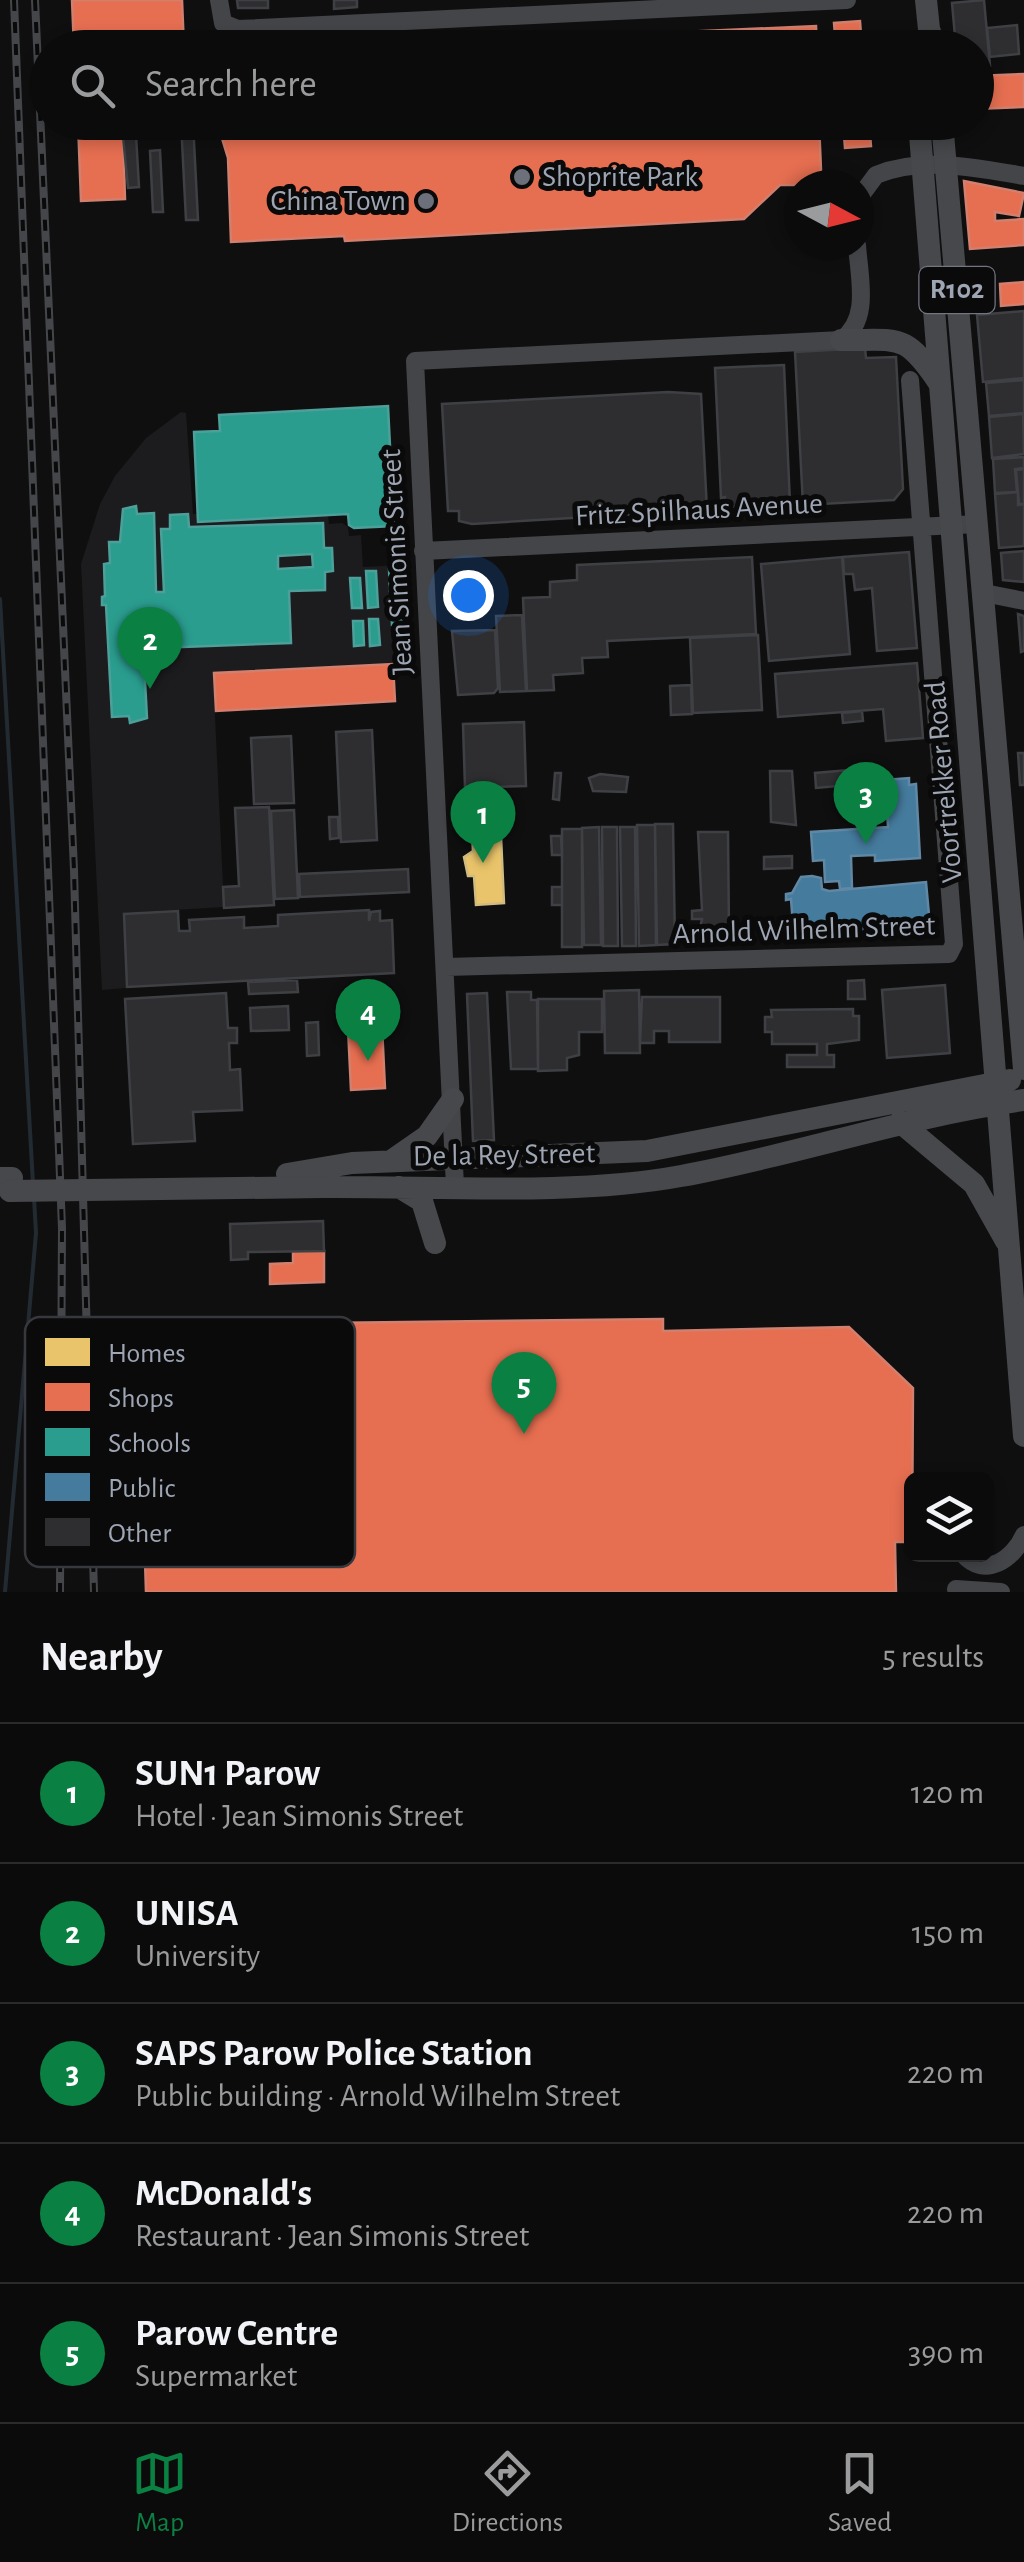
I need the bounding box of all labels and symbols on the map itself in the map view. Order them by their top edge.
place label: Shoprite Park [542,162,698,192]
marker: Shoprite Park [511,166,533,188]
north arrow [784,170,874,260]
place label: China Town [271,186,406,216]
marker: China Town [415,190,437,212]
road number: R102 [920,267,994,313]
street label: Jean Simonis Street [376,448,418,676]
street label: Fritz Spilhaus Avenue [574,489,824,531]
your location [443,570,494,621]
pin: 2 [118,606,182,689]
street label: Voortrekker Road [920,680,968,884]
pin: 3 [834,762,898,844]
pin: 1 [450,780,516,863]
street label: Arnold Wilhelm Street [672,910,936,950]
pin: 4 [336,978,400,1061]
street label: De la Rey Street [413,1138,596,1172]
legend [25,1317,355,1567]
text: Homes [108,1340,186,1368]
pin: 5 [492,1352,556,1434]
text: Shops [108,1385,174,1413]
text: Schools [108,1430,191,1458]
text: Public [108,1475,176,1503]
text: Other [108,1520,171,1548]

